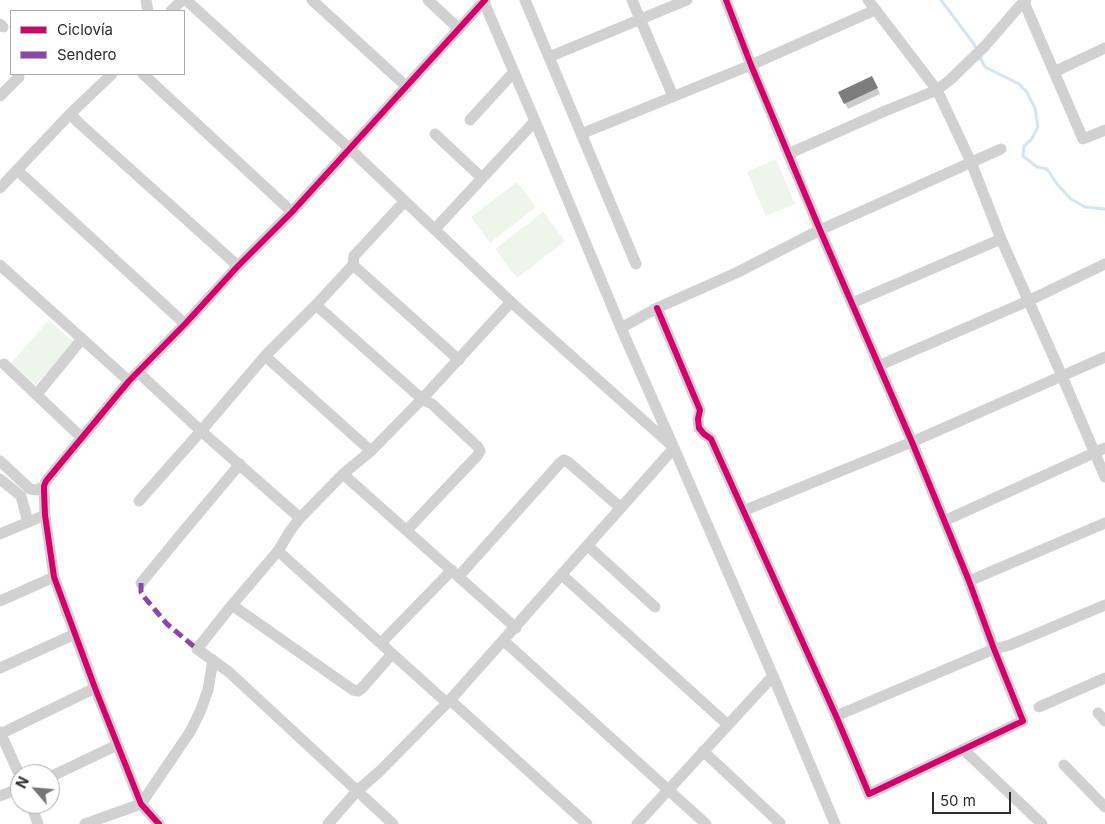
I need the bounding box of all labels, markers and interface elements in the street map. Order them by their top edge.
legend [10,10,185,75]
text: Ciclovía [57,20,113,39]
text: Sendero [57,45,117,64]
north arrow [10,764,60,814]
text: N [12,774,32,791]
scale bar [935,782,1014,814]
text: 50 m [940,791,976,810]

